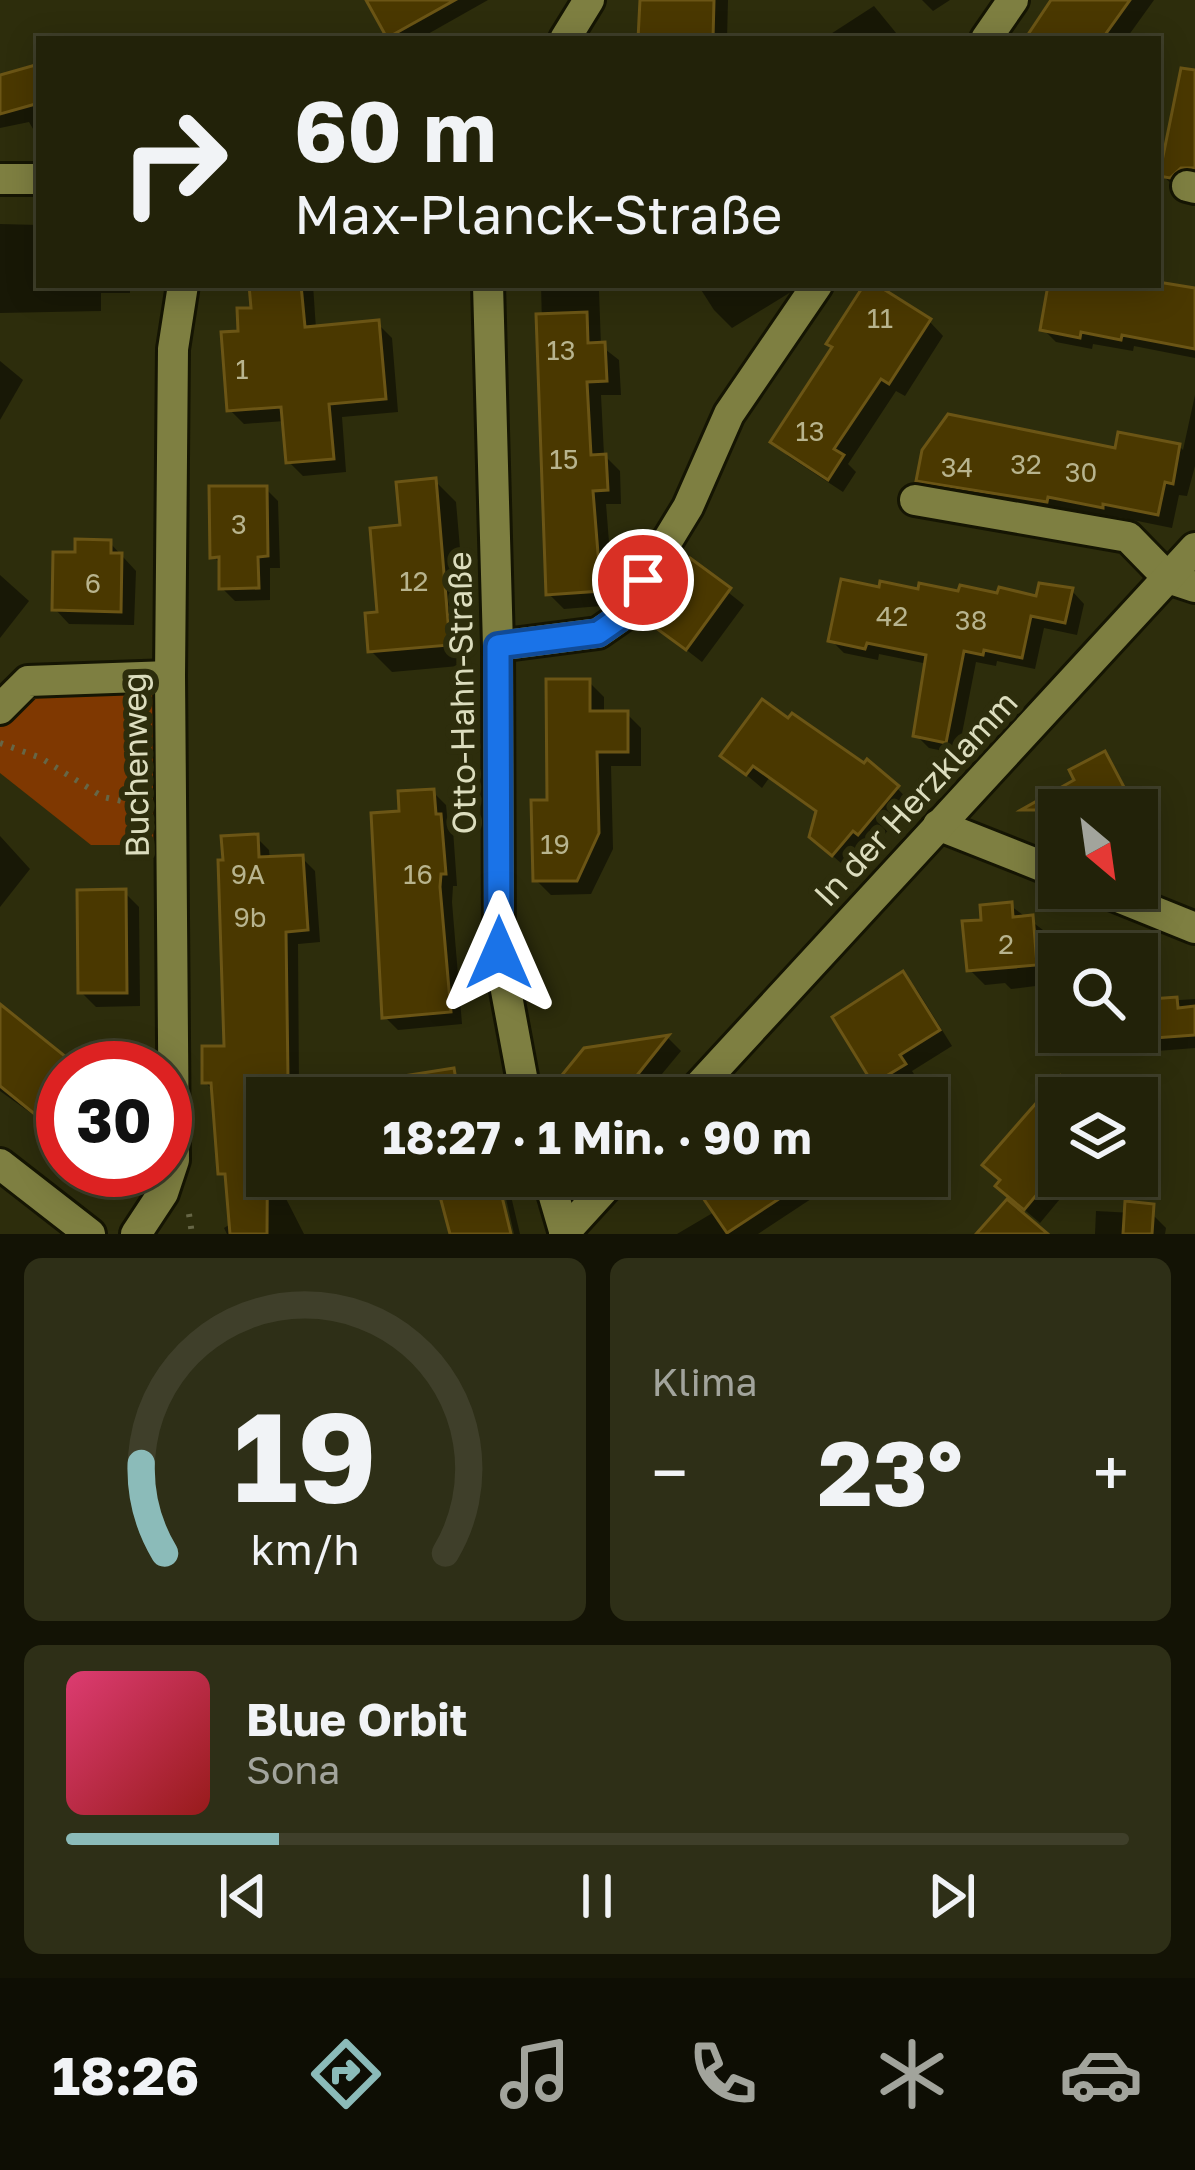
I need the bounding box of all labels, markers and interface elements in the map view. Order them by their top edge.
text: 60 m [294,80,496,180]
icon: right [96,84,252,240]
text: Max-Planck-Straße [294,181,782,246]
house number: 11 [867,302,893,334]
house number: 13 [547,334,575,366]
house number: 1 [235,353,249,385]
house number: 13 [796,415,824,447]
house number: 15 [550,443,578,475]
house number: 32 [1010,448,1042,480]
house number: 34 [941,451,973,483]
house number: 30 [1065,456,1097,488]
house number: 3 [231,508,247,540]
pin [592,529,694,631]
icon: arrive [610,547,676,613]
street label: Otto-Hahn-Straße [439,551,483,835]
house number: 12 [400,565,428,597]
house number: 6 [85,567,101,599]
house number: 42 [876,600,908,632]
house number: 38 [955,604,987,636]
street label: Buchenweg [114,672,156,858]
street label: In der Herzklamm [805,682,1025,914]
north arrow [1038,789,1158,909]
map controls [1038,789,1158,1197]
house number: 19 [540,828,570,860]
house number: 9A [231,858,265,890]
house number: 16 [403,858,433,890]
position arrow [436,890,562,1016]
house number: 9b [234,901,266,933]
house number: 2 [998,928,1014,960]
button: search [1038,933,1158,1053]
speed limit sign: 30 [36,1041,192,1197]
button: layers [1038,1077,1158,1197]
text: 18:27 · 1 Min. · 90 m [382,1110,812,1164]
text: Klima [652,1358,758,1405]
text: 19 [233,1380,377,1529]
text: 23° [818,1418,963,1526]
text: − [652,1432,688,1512]
text: + [1093,1432,1129,1512]
text: km/h [250,1522,359,1573]
text: Blue Orbit [246,1692,468,1746]
text: Sona [246,1746,340,1793]
icon: previous [210,1863,276,1929]
icon: pause [564,1863,630,1929]
icon: next [919,1863,985,1929]
icon: directions [304,2032,388,2116]
icon: music [493,2032,577,2116]
icon: phone [681,2032,765,2116]
icon: climate [870,2032,954,2116]
icon: car [1059,2032,1143,2116]
text: 18:26 [52,2042,199,2107]

